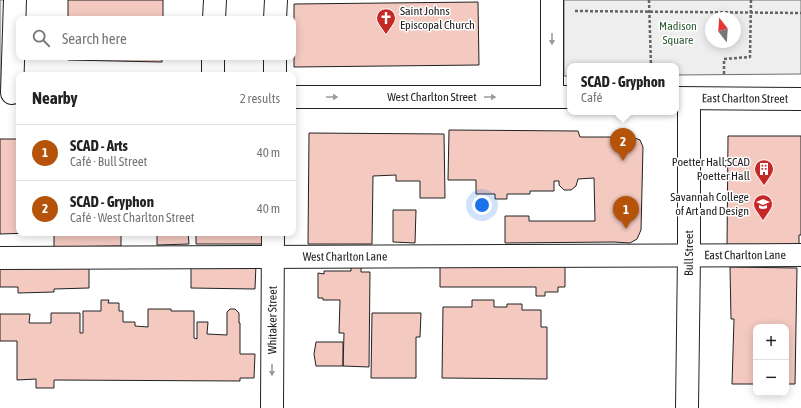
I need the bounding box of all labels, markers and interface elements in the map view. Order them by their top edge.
place label: Saint Johns Episcopal Church [400,4,475,32]
church icon: Saint Johns Episcopal Church [375,7,397,35]
north arrow [705,12,741,48]
search box [16,16,296,60]
park label: Madison Square [659,19,697,47]
icon: search [30,27,52,49]
text: Search here [62,30,127,47]
one-way arrow [549,33,555,46]
popup [567,63,679,115]
text: SCAD - Gryphon [581,73,665,90]
text: Nearby [32,88,78,108]
street label: West Charlton Street [387,90,477,104]
text: Café [581,90,602,105]
text: 2 results [240,91,280,106]
street label: East Charlton Street [702,91,789,106]
one-way arrow [326,94,339,100]
one-way arrow [484,94,497,100]
pin: 2 [610,128,636,161]
text: SCAD - Arts [70,137,128,154]
text: 1 [42,145,48,160]
text: 40 m [257,145,280,160]
text: Café · Bull Street [70,154,147,169]
place label: Poetter Hall;SCAD Poetter Hall [672,155,751,183]
building icon: Poetter Hall;SCAD Poetter Hall [753,158,775,186]
place label: Savannah College of Art and Design [670,190,749,218]
text: SCAD - Gryphon [70,193,154,210]
school or university icon: Savannah College of Art and Design [752,193,774,221]
your location [472,195,492,215]
pin: 1 [613,196,639,229]
text: 2 [42,201,48,216]
text: 40 m [257,201,280,216]
text: Café · West Charlton Street [70,210,195,225]
street label: Bull Street [682,230,696,276]
street label: East Charlton Lane [704,248,786,262]
street label: West Charlton Lane [303,250,387,264]
street label: Whitaker Street [265,285,280,354]
map controls [753,324,789,396]
button: + [753,324,789,360]
button: − [753,360,789,396]
one-way arrow [269,364,275,377]

